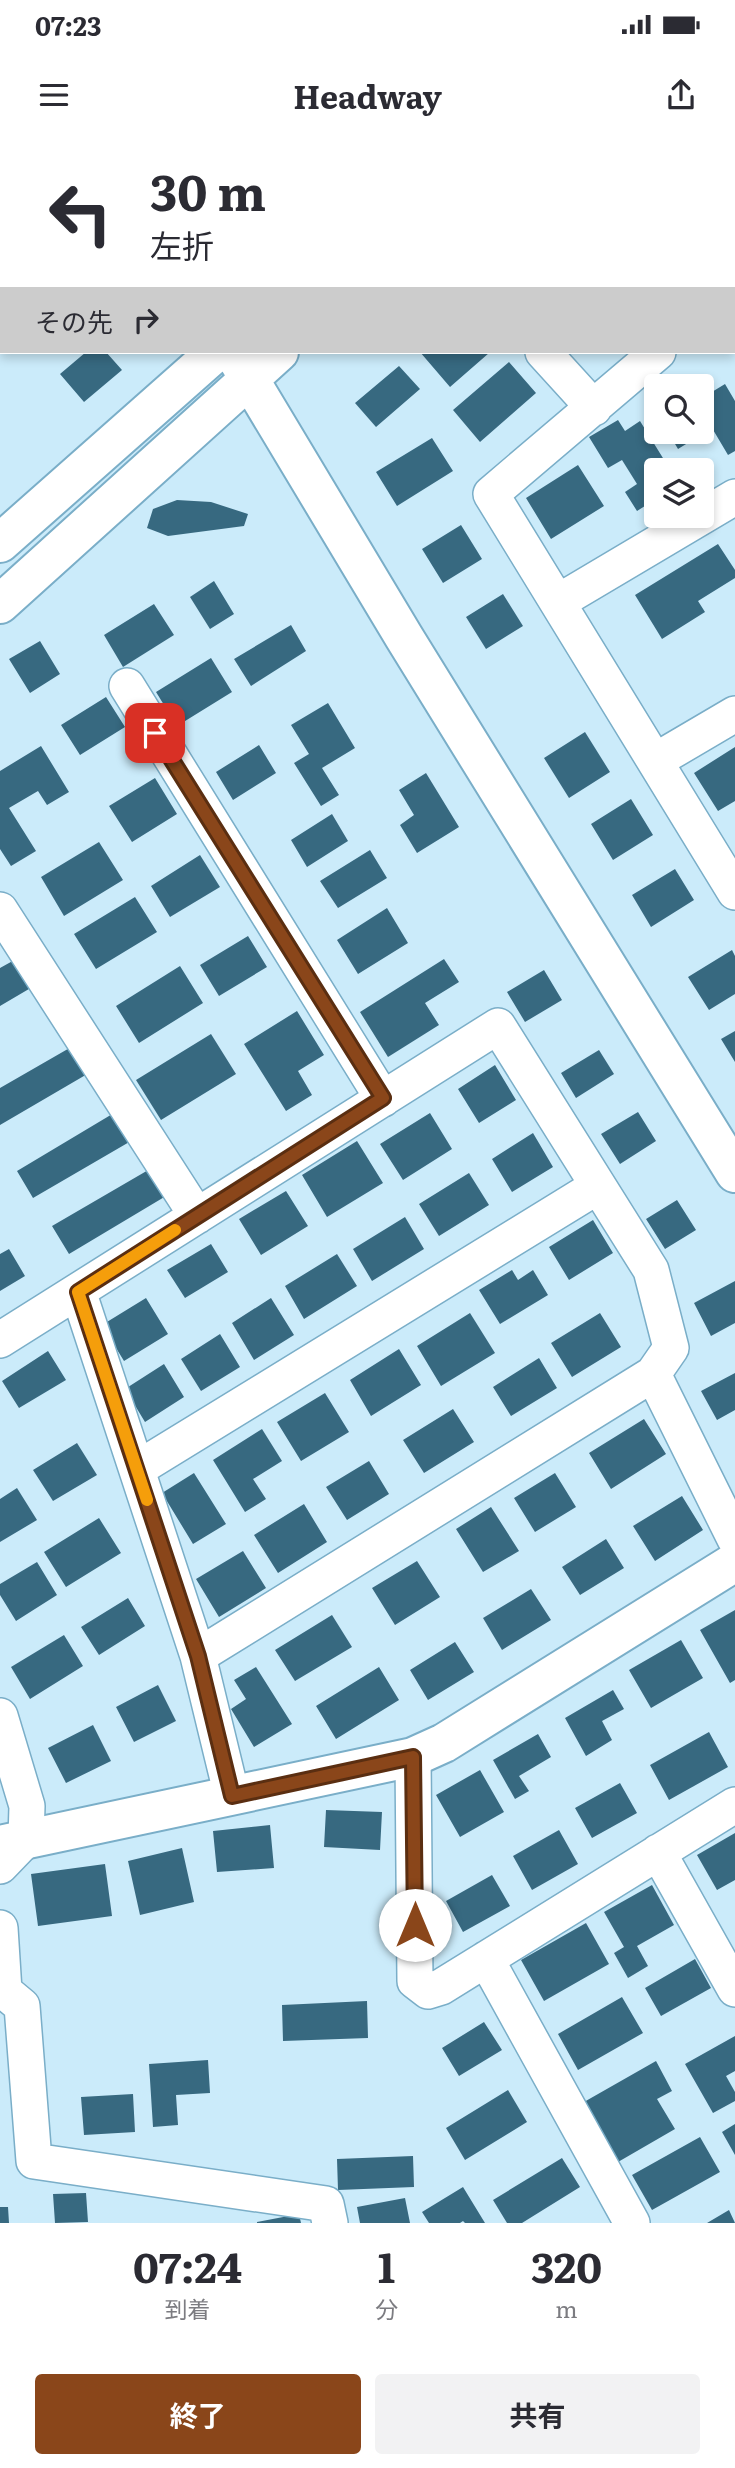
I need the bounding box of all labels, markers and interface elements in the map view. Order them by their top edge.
text: 07:23 [35,5,101,44]
text: Headway [293,71,442,119]
icon: menu [35,76,73,114]
icon: share [662,76,700,114]
text: 30 m [150,153,266,226]
icon: left [35,168,126,259]
text: 左折 [150,220,214,268]
text: その先 [35,301,113,340]
icon: right [127,301,165,339]
map controls [644,374,714,528]
button: search [644,374,714,444]
button: layers [644,458,714,528]
pin [125,703,185,763]
icon: arrive [136,714,174,752]
position arrow [378,1888,452,1962]
text: 07:24 [133,2234,242,2296]
text: 1 [378,2234,395,2296]
text: 320 [531,2234,602,2296]
text: 到着 [165,2291,211,2325]
text: 分 [375,2291,398,2325]
text: m [555,2291,578,2325]
button: 終了 [35,2374,361,2454]
button: 共有 [375,2374,700,2454]

